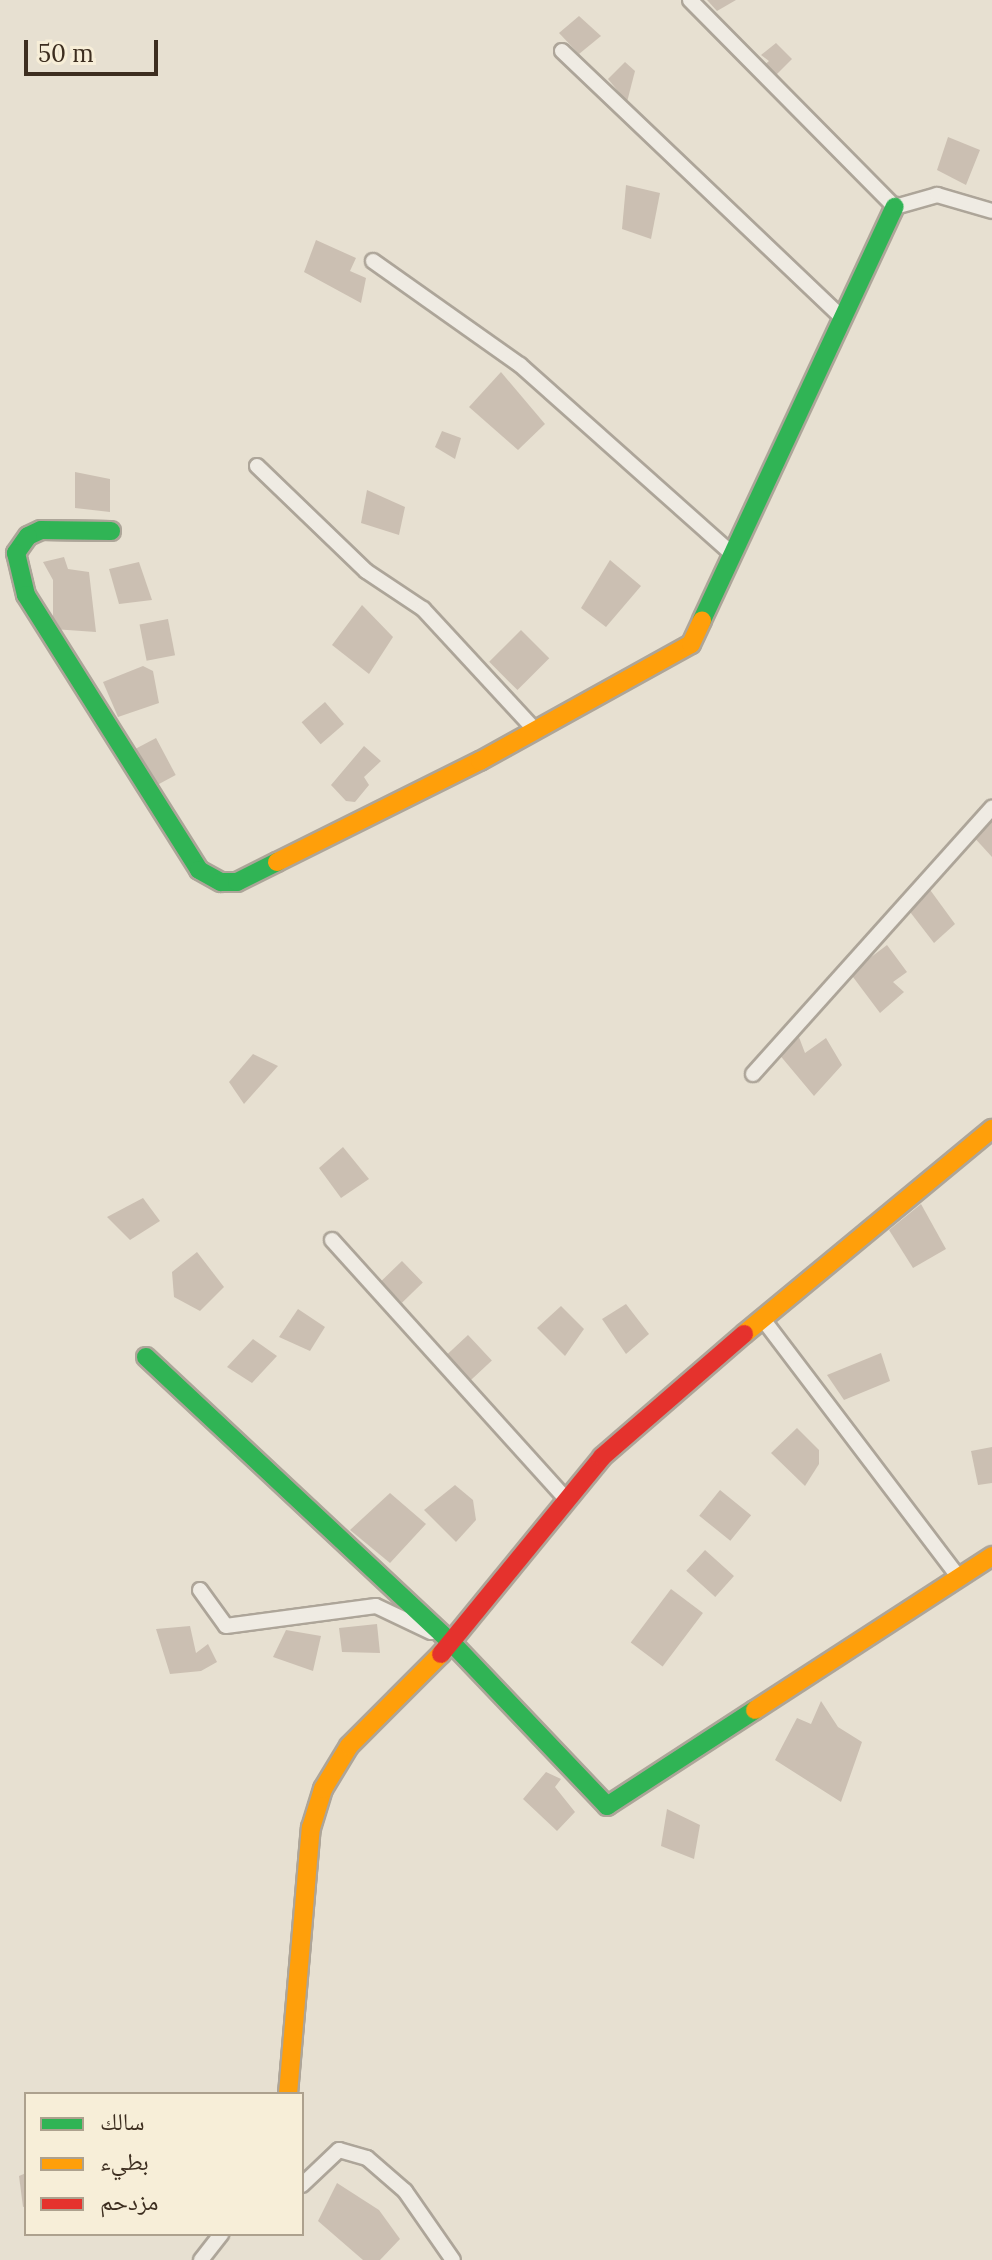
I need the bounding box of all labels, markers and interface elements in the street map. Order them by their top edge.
scale bar [28,24,162,74]
text: 50 m [38,38,94,69]
legend [24,2092,304,2236]
text: سالك [100,2106,145,2137]
text: بطيء [100,2146,149,2177]
text: مزدحم [100,2186,159,2217]

